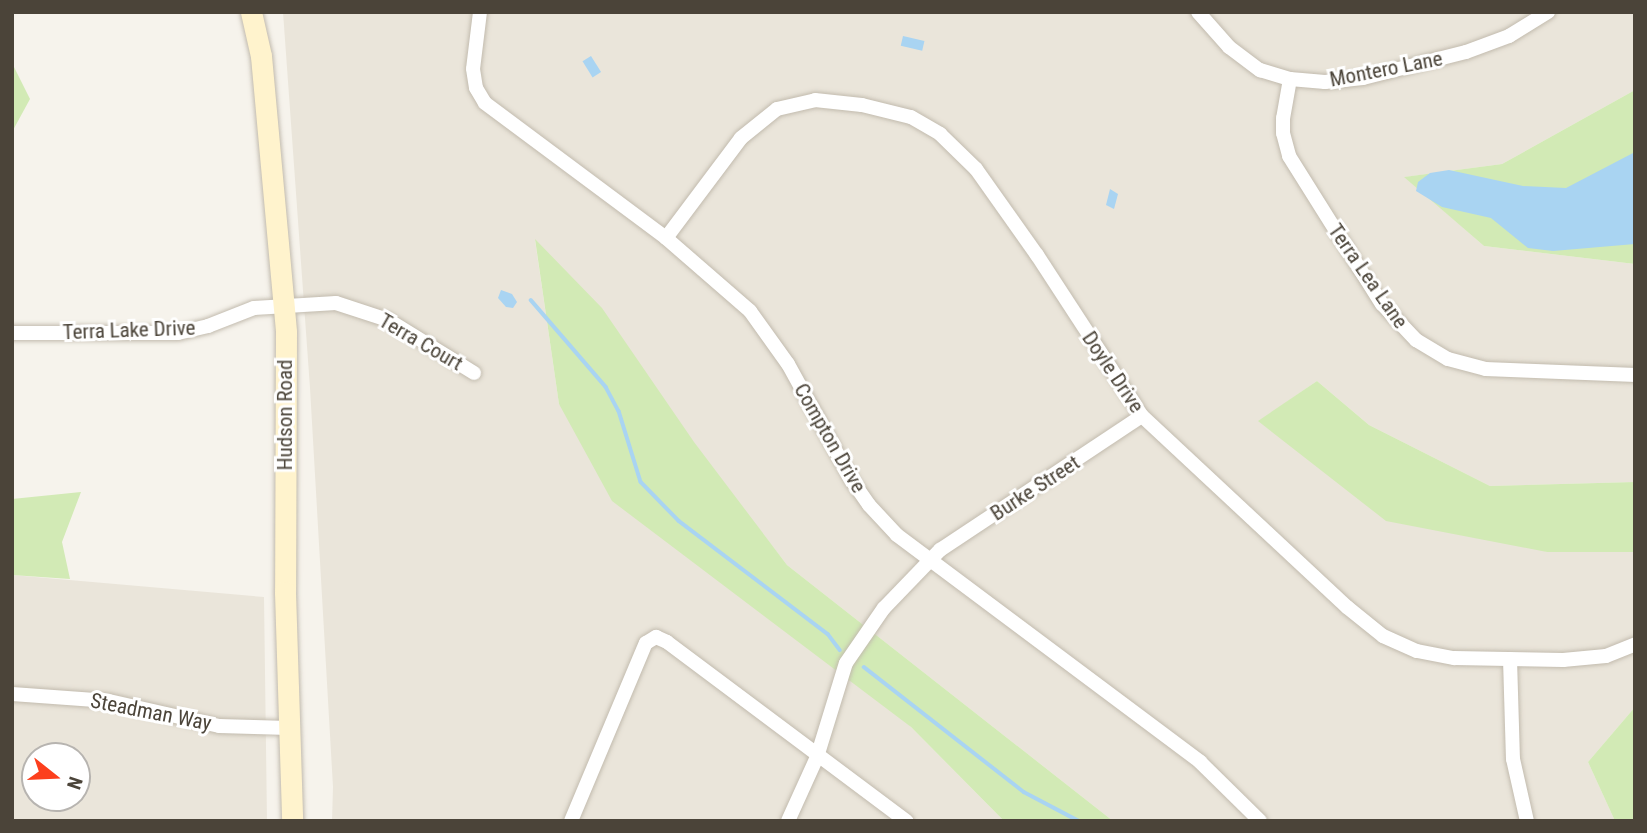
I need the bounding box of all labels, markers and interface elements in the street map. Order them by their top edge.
street label: Montero Lane [1328,46,1444,92]
street label: Terra Lea Lane [1323,219,1413,333]
street label: Terra Court [375,308,467,376]
street label: Terra Lake Drive [62,315,196,345]
street label: Doyle Drive [1077,327,1149,417]
street label: Hudson Road [272,360,298,470]
street label: Compton Drive [789,379,871,497]
street label: Burke Street [986,450,1084,526]
street label: Steadman Way [88,688,214,736]
north arrow [21,742,91,812]
text: N [62,774,87,792]

